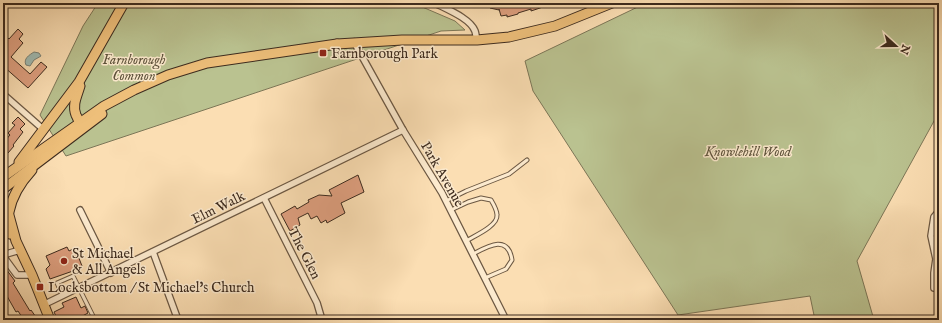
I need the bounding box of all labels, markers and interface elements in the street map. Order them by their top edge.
north arrow [876,26,916,66]
text: N [896,41,913,57]
place label: Farnborough Park [331,45,438,63]
marker: Farnborough Park [318,48,328,58]
park label: Farnborough Common [103,51,166,85]
street label: Park Avenue [416,139,468,211]
park label: Knowlehill Wood [704,143,793,161]
street label: Elm Walk [189,187,249,229]
street label: The Glen [283,224,325,283]
place label: St Michael & All Angels [72,245,146,279]
marker: St Michael & All Angels [59,256,69,266]
place label: Locksbottom / St Michael's Church [48,279,255,297]
marker: Locksbottom / St Michael's Church [35,282,45,292]

